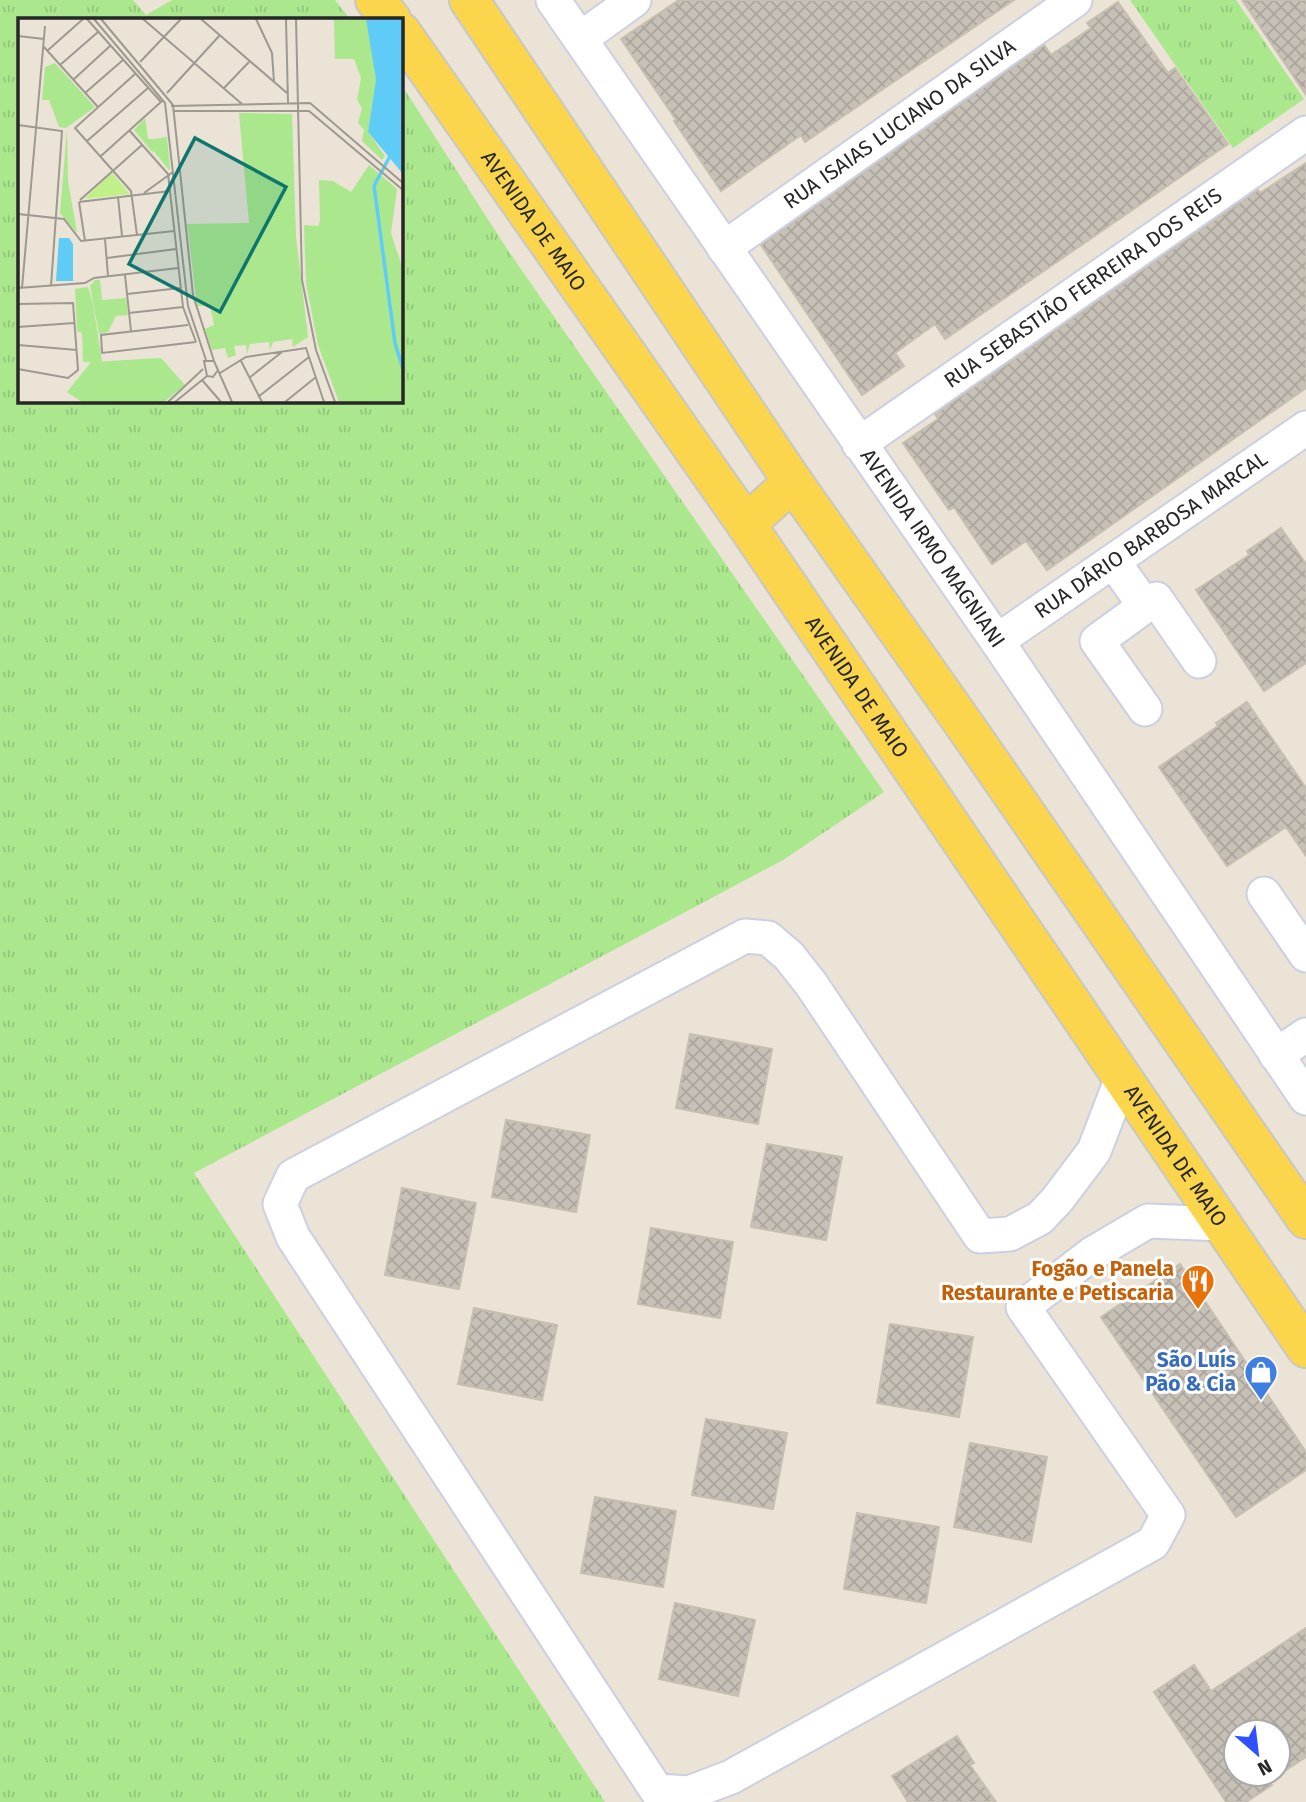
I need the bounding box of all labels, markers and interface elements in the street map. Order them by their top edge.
inset map [18,18,402,402]
street label: RUA ISAIAS LUCIANO DA SILVA [779,33,1021,215]
street label: AVENIDA DE MAIO [475,146,592,296]
street label: RUA SEBASTIÃO FERREIRA DOS REIS [939,182,1227,394]
street label: AVENIDA IRMO MAGNIANI [855,444,1011,653]
street label: RUA DÁRIO BARBOSA MARCAL [1029,445,1273,624]
street label: AVENIDA DE MAIO [799,611,914,763]
street label: AVENIDA DE MAIO [1118,1080,1233,1232]
place label: Fogão e Panela Restaurante e Petiscaria [941,1256,1174,1306]
restaurant icon: Fogão e Panela Restaurante e Petiscaria [1179,1262,1217,1311]
place label: São Luís Pão & Cia [1145,1347,1236,1397]
shop icon: São Luís Pão & Cia [1242,1353,1280,1402]
north arrow [1222,1718,1292,1788]
text: N [1254,1754,1276,1781]

